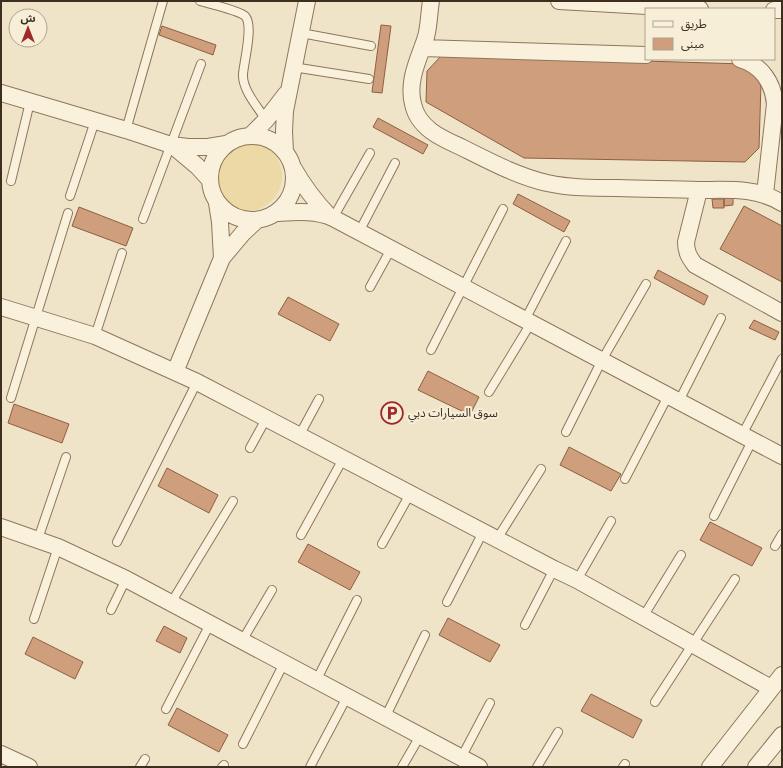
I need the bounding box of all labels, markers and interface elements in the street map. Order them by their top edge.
north arrow [8,8,48,48]
legend [645,8,775,60]
text: ش [20,9,36,25]
text: طريق [681,14,707,32]
text: مبنى [681,34,704,52]
parking icon: سوق السيارات دبي [379,400,405,426]
place label: سوق السيارات دبي [408,403,498,423]

